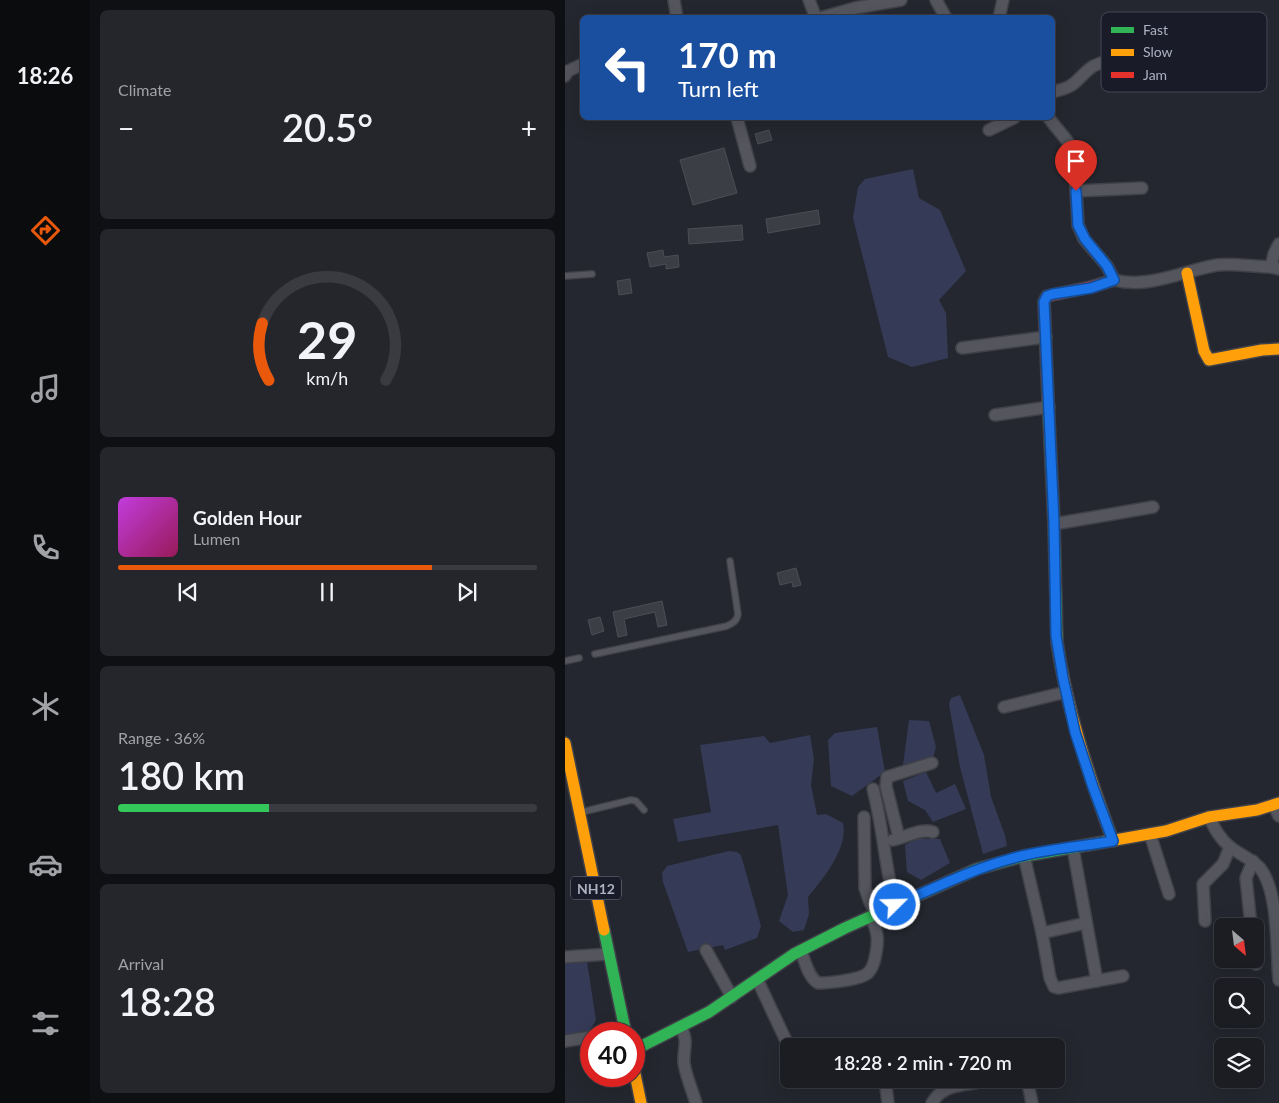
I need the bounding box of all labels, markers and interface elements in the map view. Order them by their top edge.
legend [1101,12,1267,92]
text: Fast [1143,21,1168,38]
text: 170 m [678,33,777,75]
icon: left [595,35,660,100]
text: Slow [1143,43,1173,60]
text: 18:26 [17,62,73,89]
text: Jam [1143,66,1167,83]
text: Turn left [678,75,759,102]
text: Climate [118,80,171,99]
text: 20.5° [282,104,373,150]
text: − [118,111,134,145]
text: + [521,111,537,145]
pin [1055,140,1097,191]
icon: arrive [1062,147,1090,175]
icon: directions [28,213,63,248]
text: 29 [297,308,358,370]
text: km/h [307,367,348,389]
icon: music [28,371,63,406]
text: Golden Hour [193,506,302,529]
text: Lumen [193,529,240,548]
icon: phone [28,530,63,565]
icon: previous [174,578,202,606]
icon: pause [313,578,341,606]
icon: next [453,578,481,606]
icon: climate [28,689,63,724]
text: Range · 36% [118,728,205,747]
text: 180 km [118,752,245,798]
icon: car [28,847,63,882]
road number: NH12 [571,876,621,900]
position arrow [868,878,920,930]
north arrow [1214,918,1264,968]
map controls [1214,918,1264,1088]
text: Arrival [118,954,164,973]
text: 18:28 [118,978,216,1024]
button: search [1214,978,1264,1028]
icon: filters [28,1006,63,1041]
speed limit sign: 40 [580,1022,645,1087]
button: layers [1214,1038,1264,1088]
text: 18:28 · 2 min · 720 m [833,1051,1012,1074]

